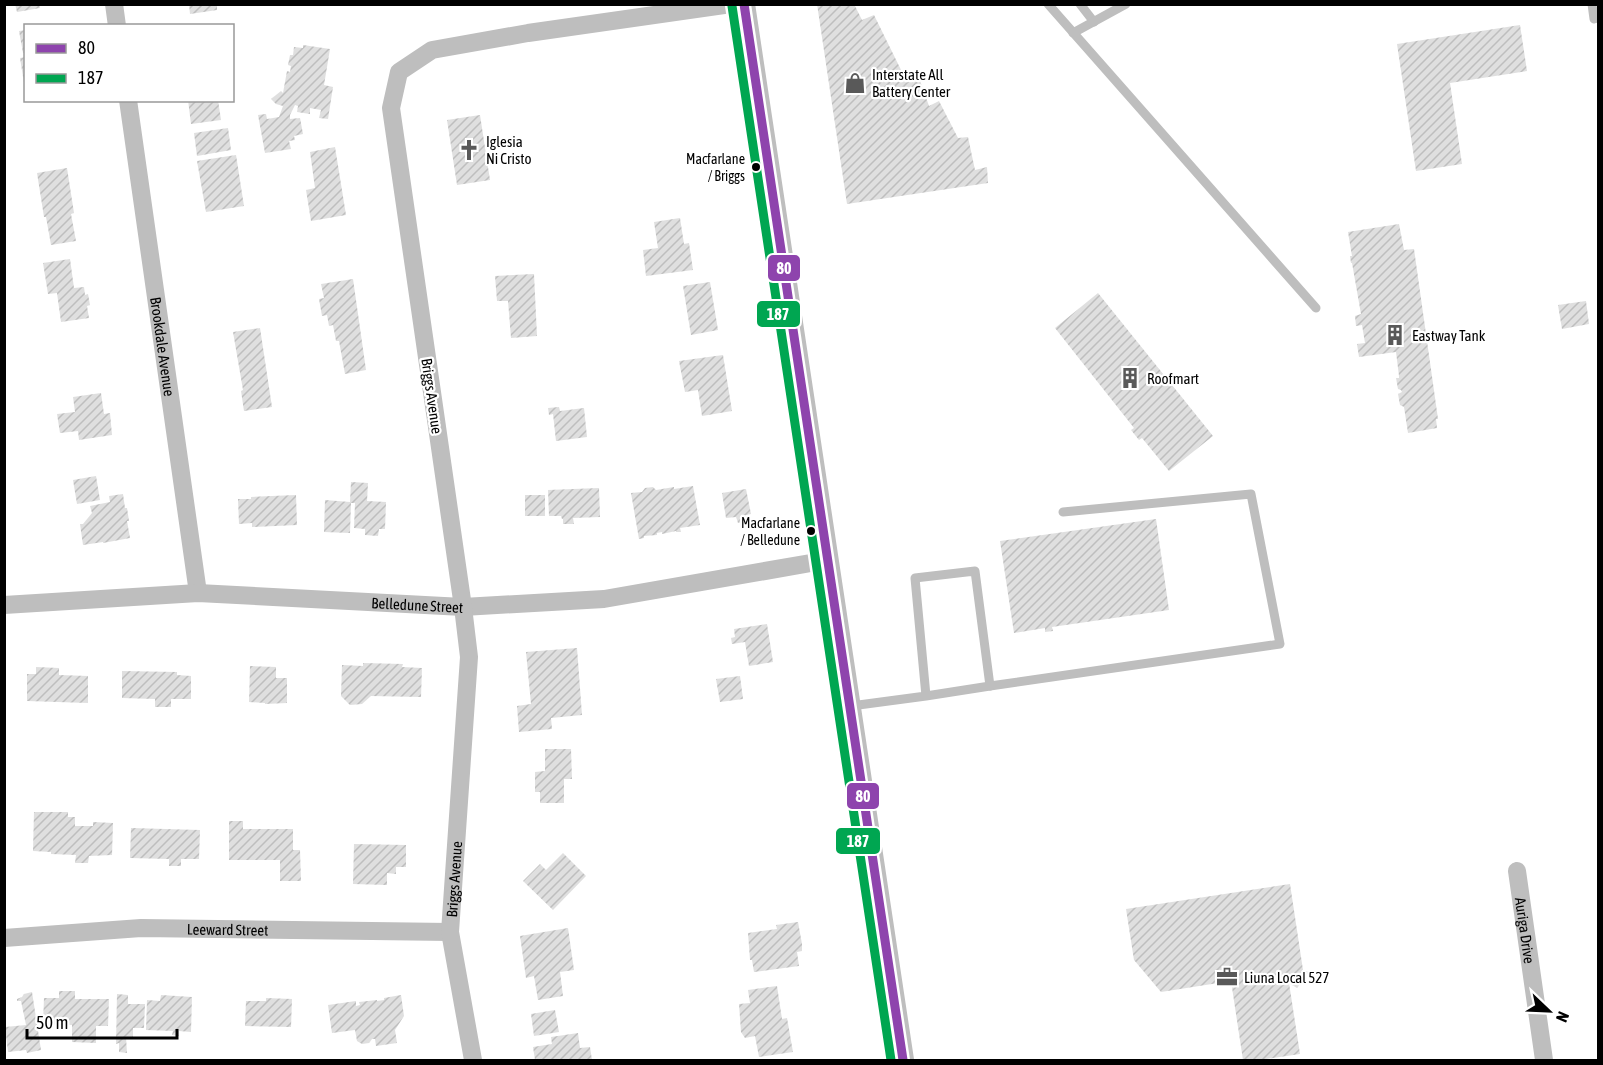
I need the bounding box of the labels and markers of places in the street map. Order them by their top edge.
place label: Interstate All Battery Center [872,66,951,100]
shop icon: Interstate All Battery Center [843,71,867,95]
place label: Iglesia Ni Cristo [486,133,532,167]
church icon: Iglesia Ni Cristo [457,138,481,162]
place label: Macfarlane / Briggs [686,151,745,184]
marker: Macfarlane / Briggs [750,161,762,173]
building icon: Eastway Tank [1383,323,1407,347]
place label: Eastway Tank [1412,327,1486,344]
building icon: Roofmart [1118,366,1142,390]
place label: Roofmart [1147,370,1199,387]
place label: Macfarlane / Belledune [740,515,800,548]
marker: Macfarlane / Belledune [805,525,817,537]
office icon: Liuna Local 527 [1215,965,1239,989]
place label: Liuna Local 527 [1244,969,1329,986]

